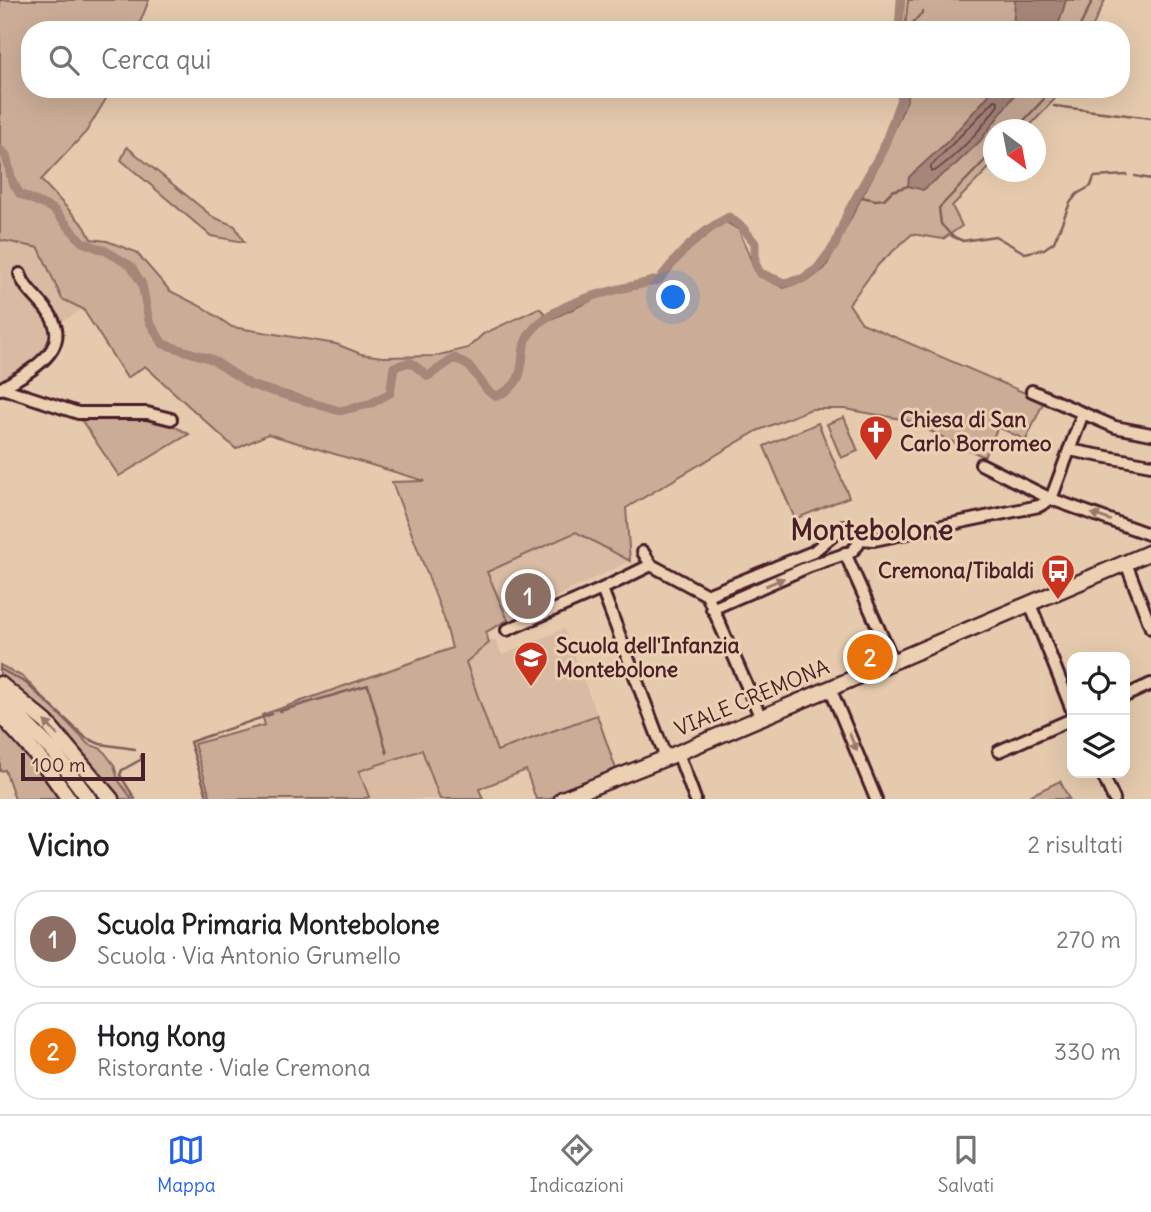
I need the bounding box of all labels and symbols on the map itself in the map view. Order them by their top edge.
north arrow [983,119,1046,182]
your location [656,280,690,314]
place label: Chiesa di San Carlo Borromeo [900,406,1052,457]
church icon: Chiesa di San Carlo Borromeo [857,413,895,462]
one-way arrow [1090,511,1111,522]
district label: Montebolone [791,512,953,548]
bus stop icon: Cremona/Tibaldi [1039,552,1077,601]
place label: Cremona/Tibaldi [878,557,1034,584]
pin: 1 [505,570,551,622]
one-way arrow [765,576,786,587]
pin: 2 [847,631,893,683]
place label: Scuola dell'Infanzia Montebolone [556,632,740,683]
school or university icon: Scuola dell'Infanzia Montebolone [512,639,550,688]
street label: VIALE CREMONA [670,653,833,742]
one-way arrow [43,719,59,737]
one-way arrow [847,732,858,753]
scale bar [21,750,145,782]

